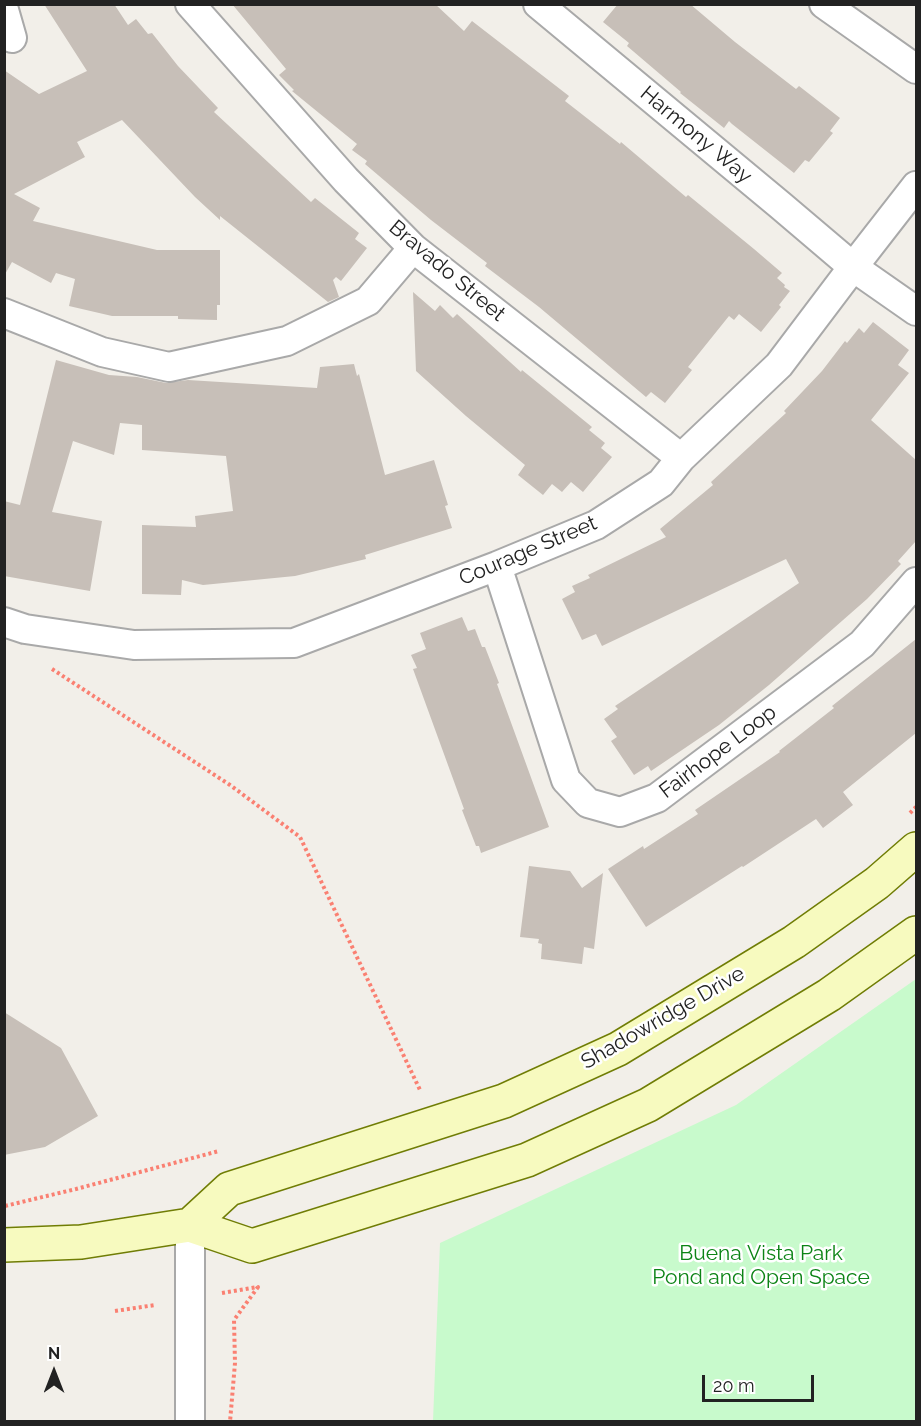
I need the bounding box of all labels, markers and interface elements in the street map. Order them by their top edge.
street label: Harmony Way [635,81,757,189]
street label: Bravado Street [384,215,510,327]
street label: Courage Street [455,511,601,591]
street label: Fairhope Loop [655,700,781,804]
street label: Shadowridge Drive [577,961,749,1075]
park label: Buena Vista Park Pond and Open Space [652,1241,870,1291]
north arrow [24,1342,84,1402]
text: N [48,1344,60,1363]
scale bar [705,1363,818,1401]
text: 20 m [713,1375,755,1396]

